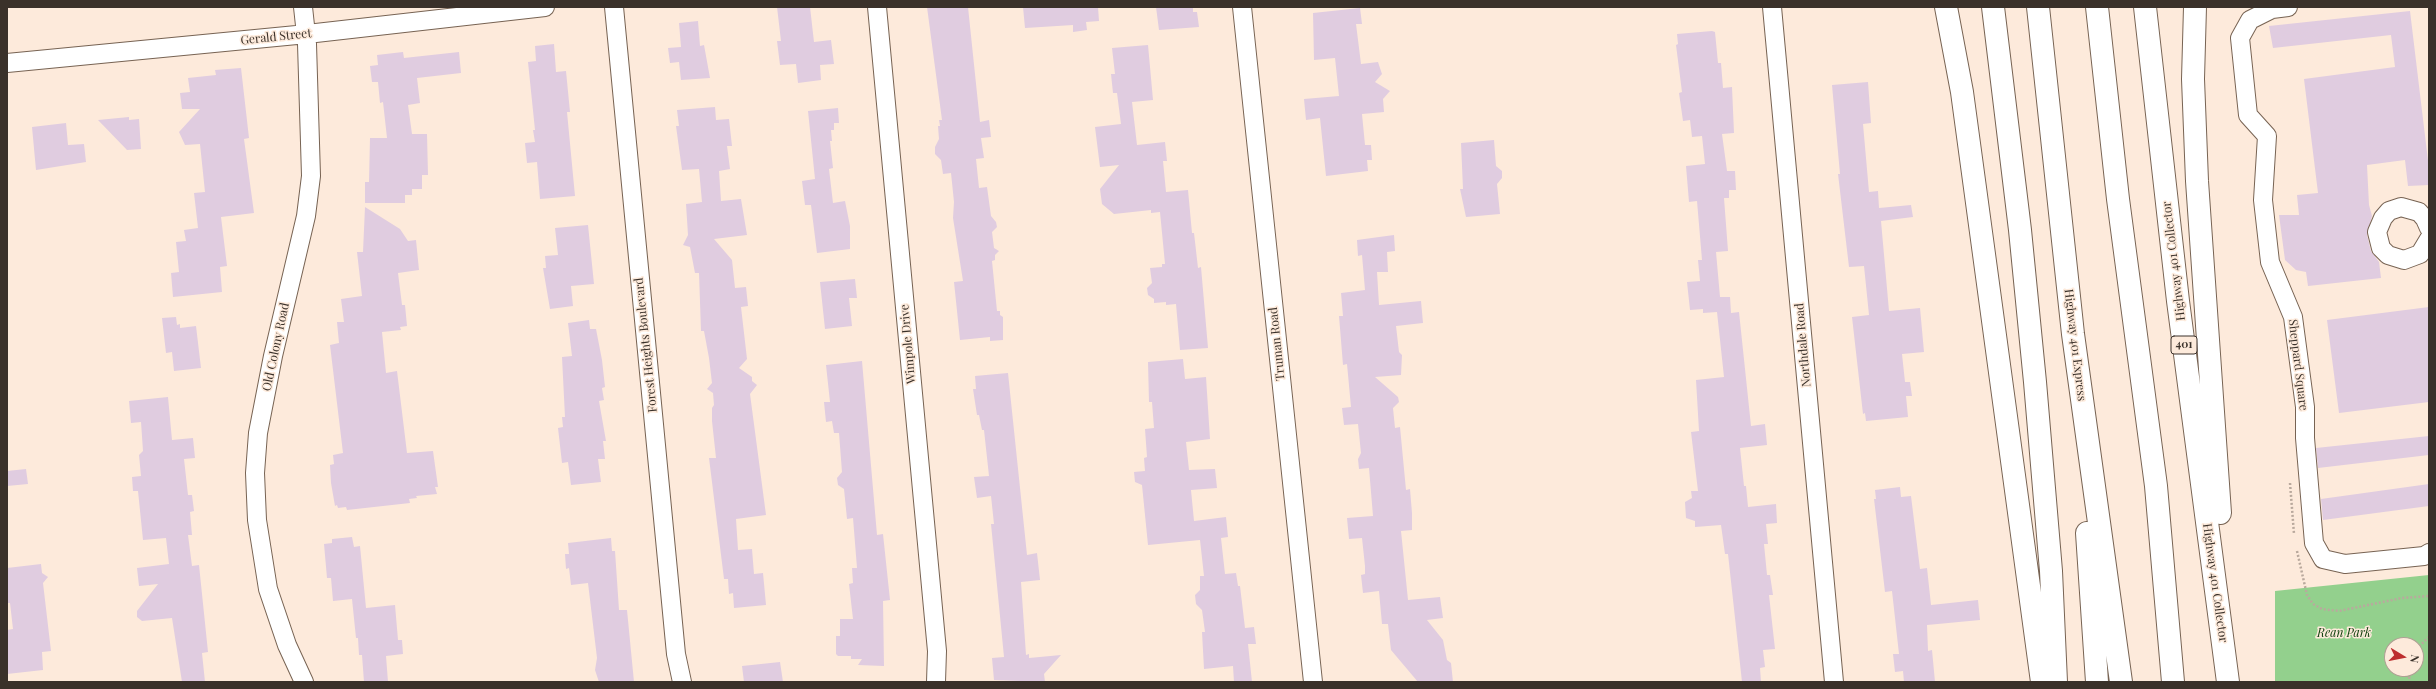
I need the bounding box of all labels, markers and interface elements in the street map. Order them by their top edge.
street label: Gerald Street [240,26,312,48]
street label: Highway 401 Collector [2160,201,2188,321]
street label: Forest Heights Boulevard [632,277,660,413]
street label: Highway 401 Express [2061,288,2089,402]
street label: Old Colony Road [260,301,292,393]
street label: Northdale Road [1792,302,1814,388]
street label: Wimpole Drive [897,304,919,384]
street label: Truman Road [1266,307,1288,381]
street label: Sheppard Square [2285,318,2311,412]
road number: 401 [2171,336,2197,354]
street label: Highway 401 Collector [2200,523,2230,643]
park label: Rean Park [2317,626,2371,640]
north arrow [2384,637,2424,677]
text: N [2407,654,2423,664]

